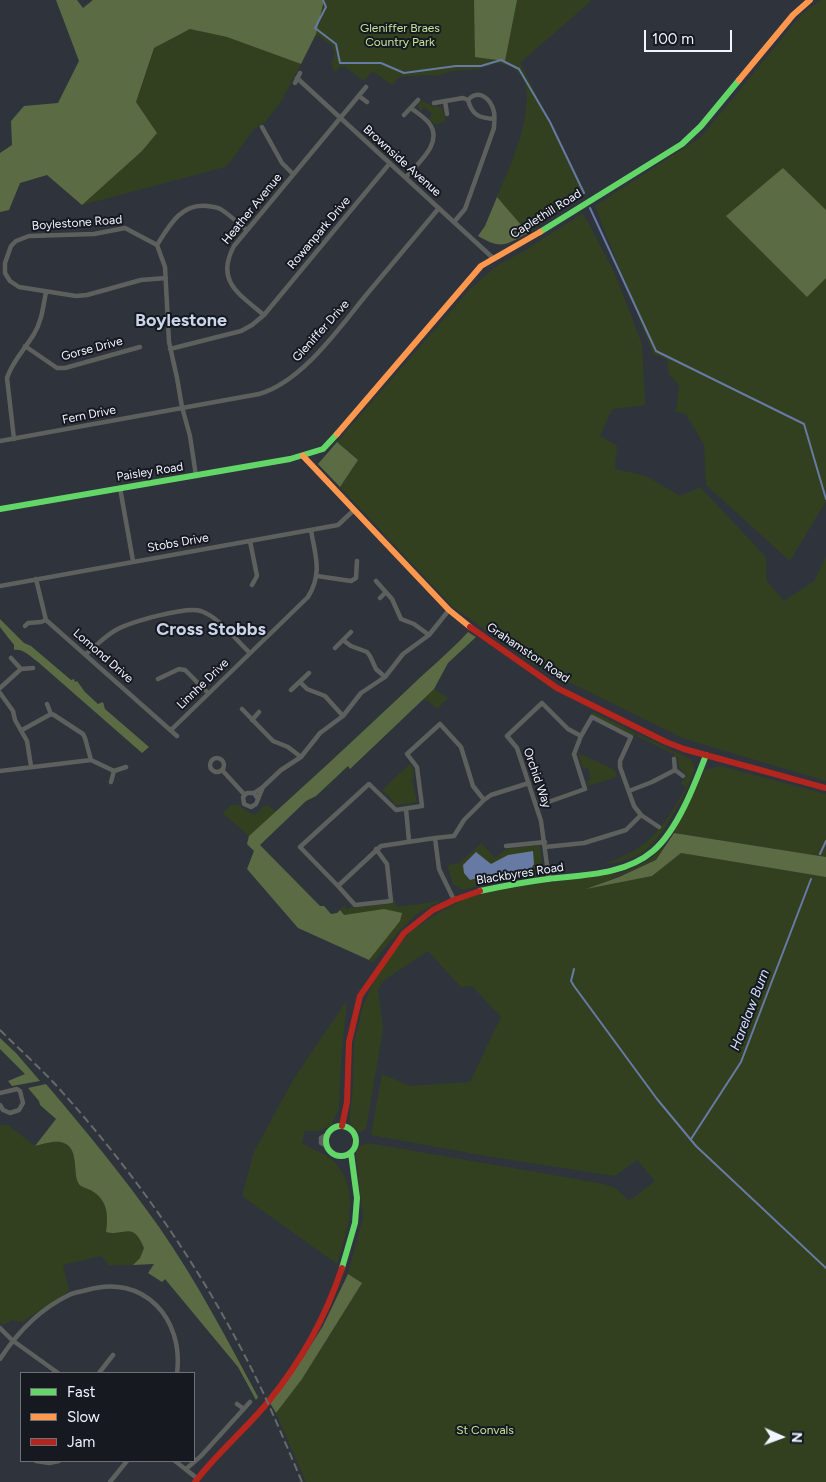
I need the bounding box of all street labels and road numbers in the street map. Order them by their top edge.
street label: Brownside Avenue [360,122,444,200]
street label: Heather Avenue [219,171,285,247]
street label: Caplethill Road [508,186,584,242]
street label: Rowanpark Drive [284,194,354,272]
street label: Boylestone Road [31,213,123,233]
street label: Gleniffer Drive [290,297,352,365]
street label: Gorse Drive [60,334,124,364]
street label: Fern Drive [61,403,117,427]
street label: Paisley Road [116,460,184,484]
street label: Stobs Drive [146,531,210,555]
street label: Grahamston Road [484,620,572,686]
street label: Lomond Drive [70,626,136,686]
street label: Linnhe Drive [174,656,232,712]
street label: Orchid Way [520,746,554,810]
street label: Blackbyres Road [475,860,565,888]

